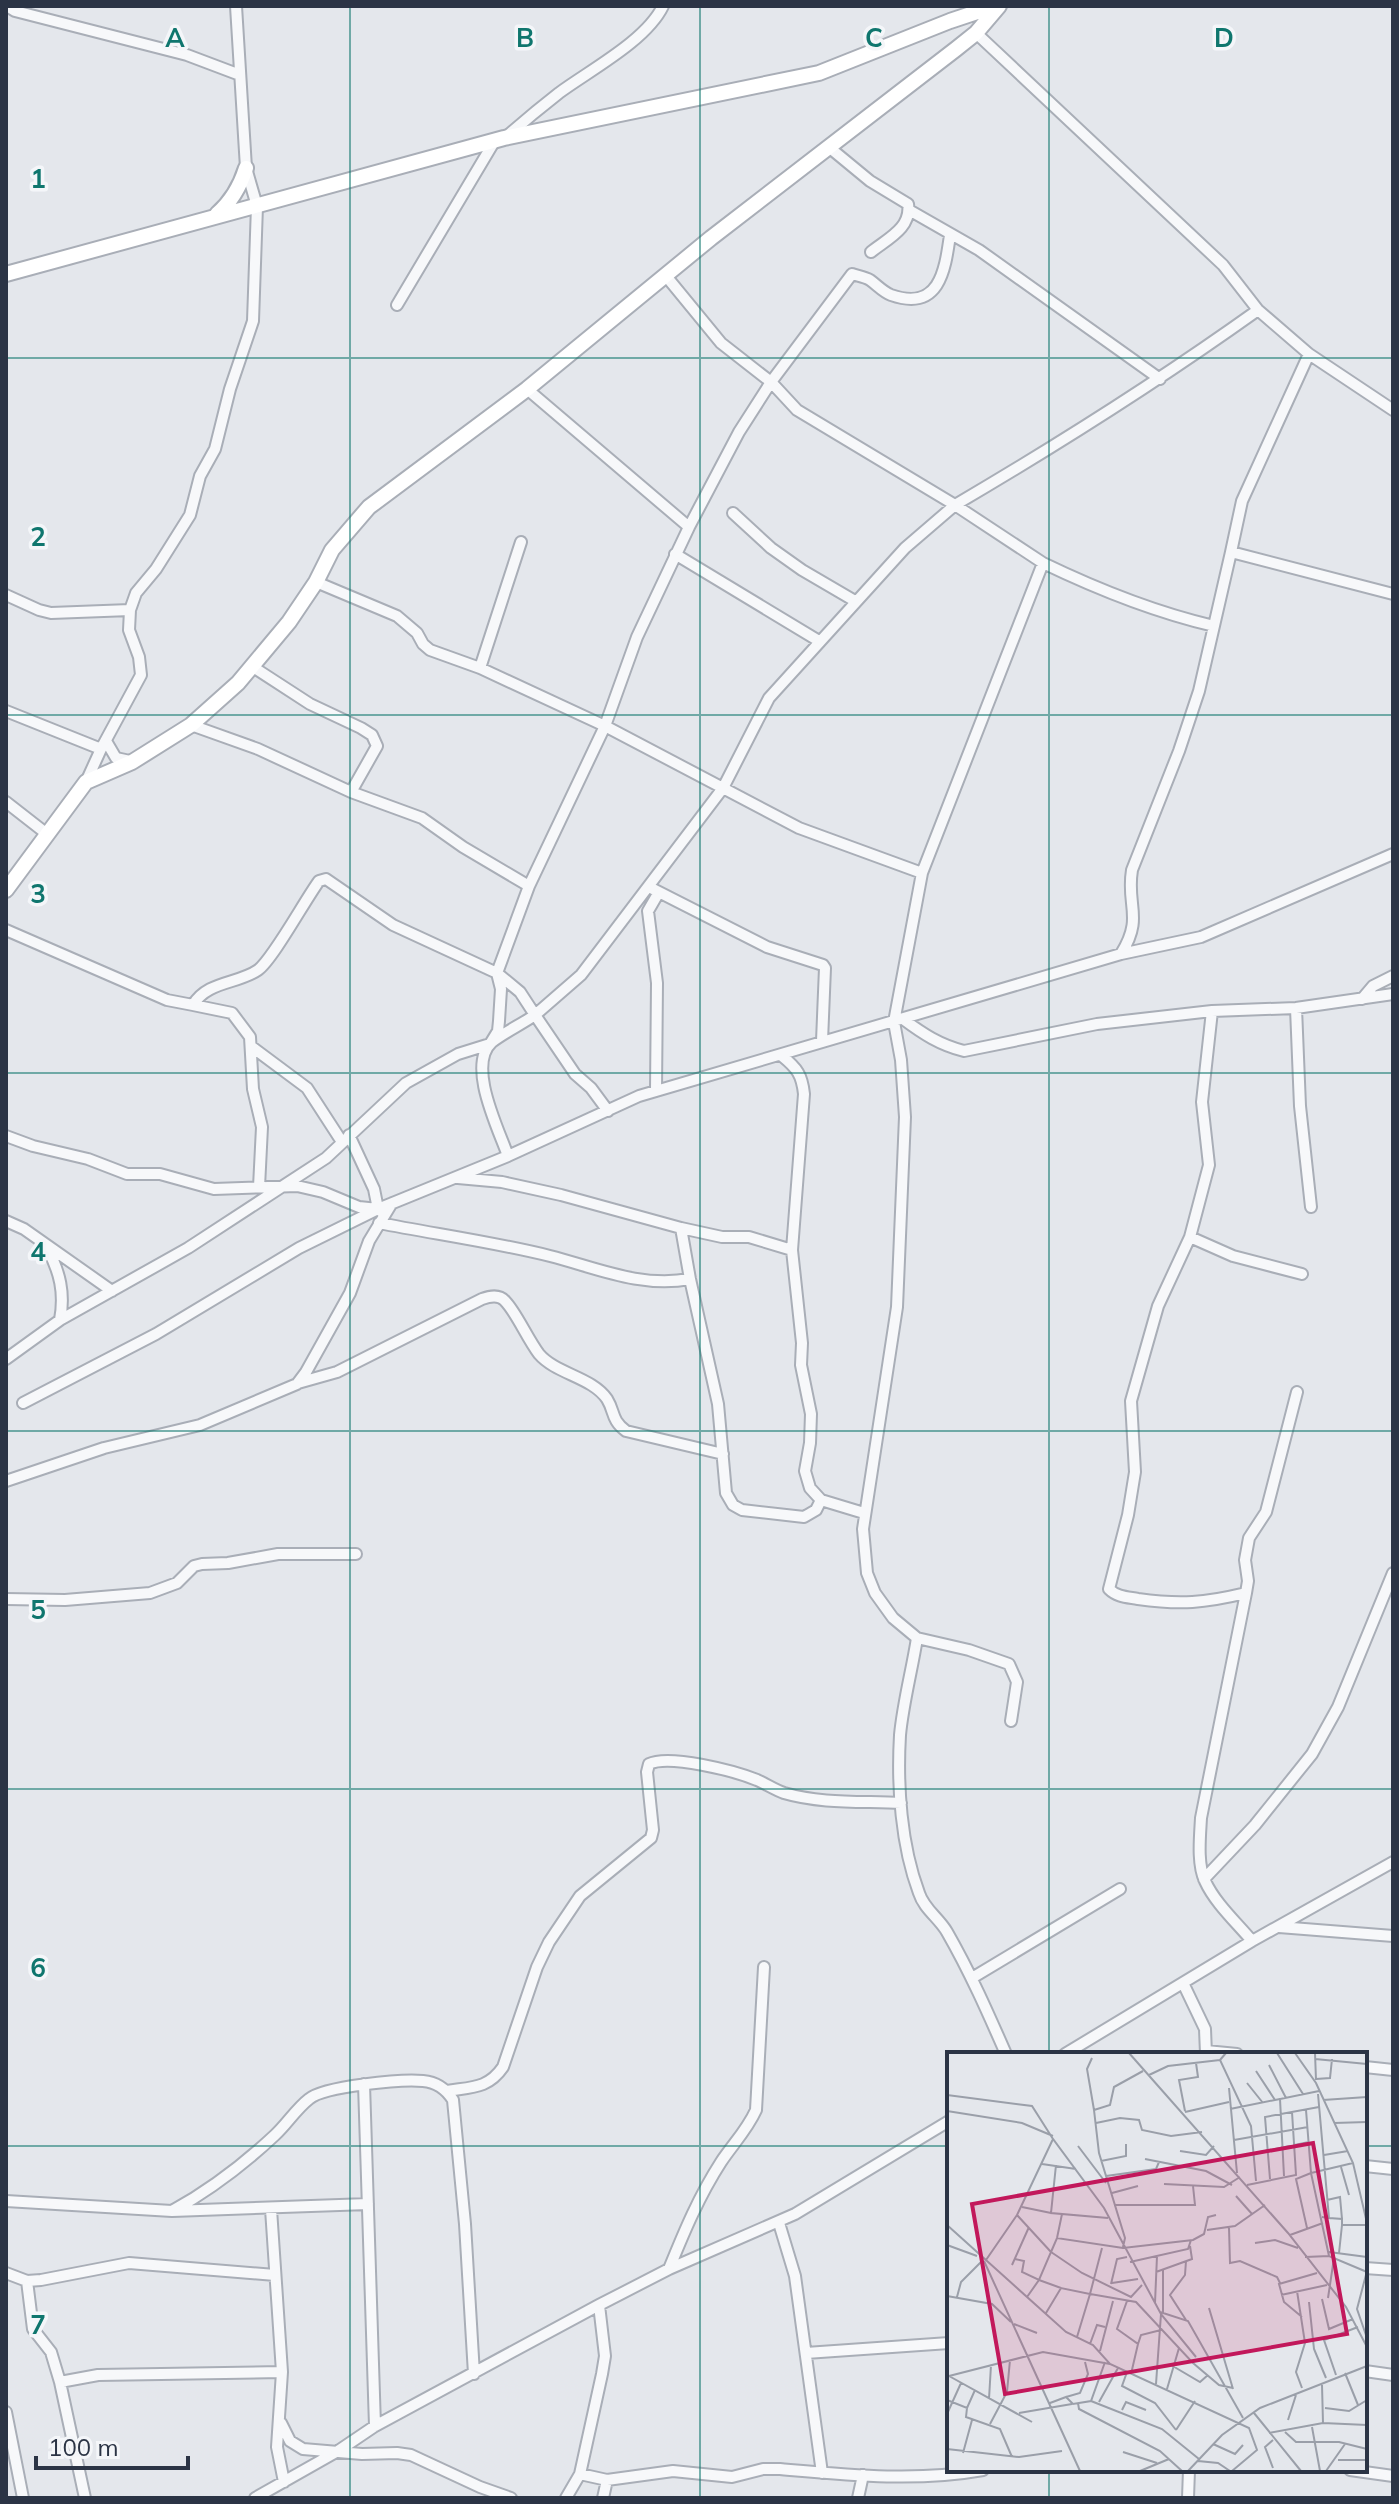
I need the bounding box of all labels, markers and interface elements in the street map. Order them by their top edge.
text: A [165,21,185,54]
text: B [516,21,534,54]
text: C [865,21,883,54]
text: D [1214,21,1234,54]
text: 1 [30,162,46,195]
text: 2 [30,520,46,553]
text: 3 [30,877,46,910]
text: 4 [30,1235,46,1268]
text: 5 [30,1593,46,1626]
text: 6 [30,1951,46,1984]
inset map [947,2052,1367,2472]
text: 7 [30,2308,46,2341]
scale bar [36,2420,188,2470]
text: 100 m [48,2432,119,2462]

